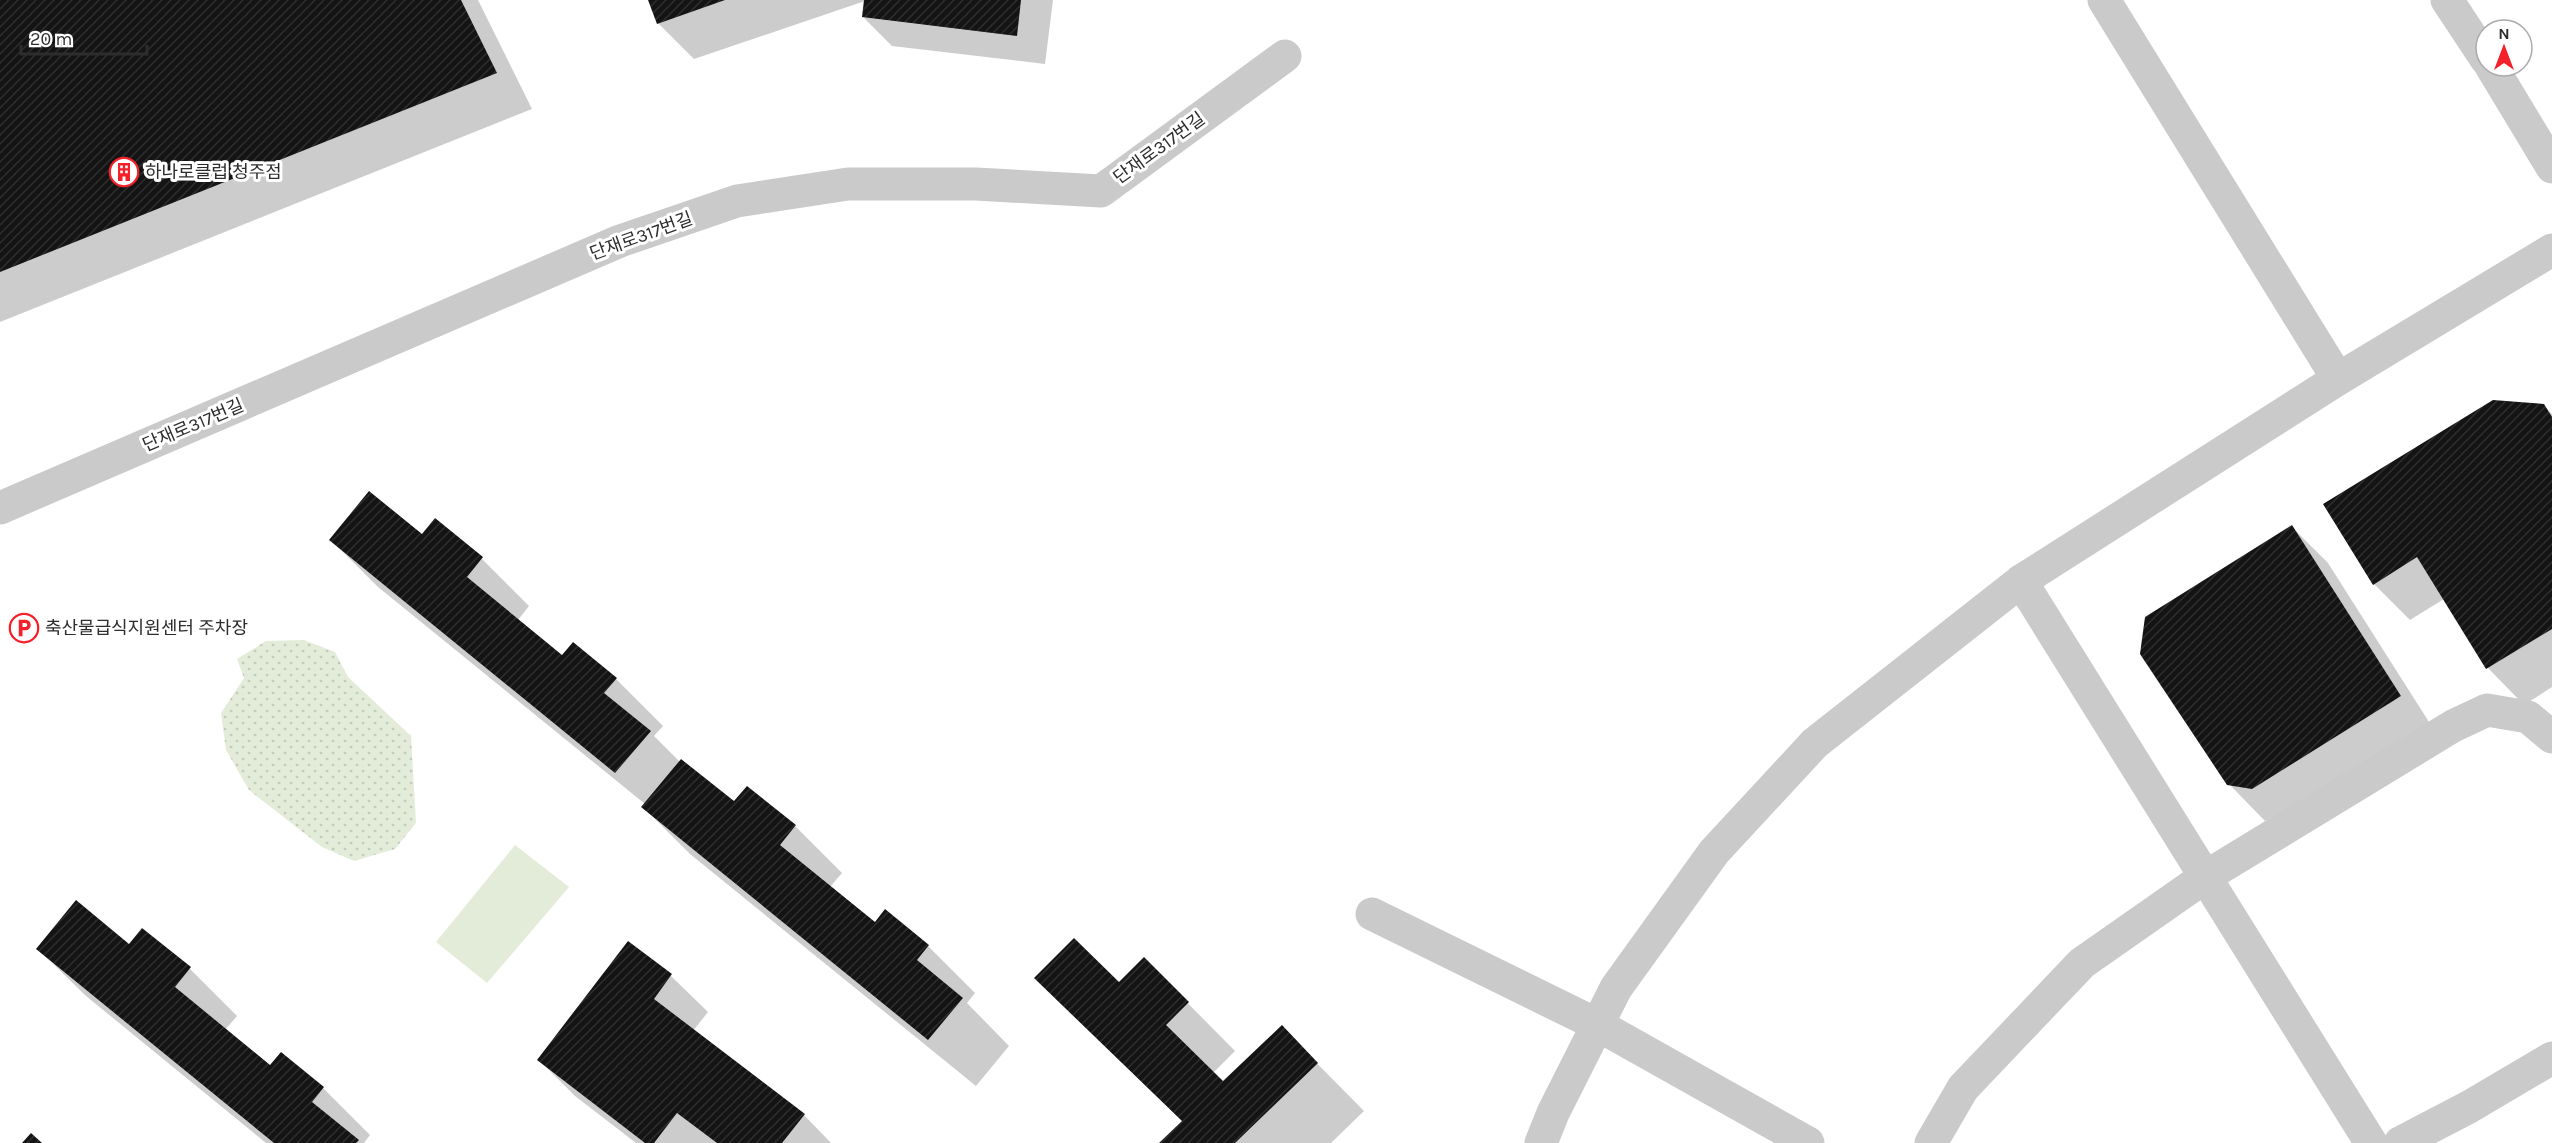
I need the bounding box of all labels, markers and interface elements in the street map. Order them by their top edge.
scale bar [21,18,147,56]
north arrow [2474,18,2534,78]
text: N [2498,24,2510,43]
text: 20 m [30,28,72,50]
street label: 단재로317번길 [1109,107,1209,189]
building icon: 하나로클럽 청주점 [108,156,140,188]
place label: 하나로클럽 청주점 [145,161,282,183]
street label: 단재로317번길 [587,207,695,265]
street label: 단재로317번길 [139,394,247,456]
parking icon: 축산물급식지원센터 주차장 [8,612,40,644]
place label: 축산물급식지원센터 주차장 [45,617,248,639]

